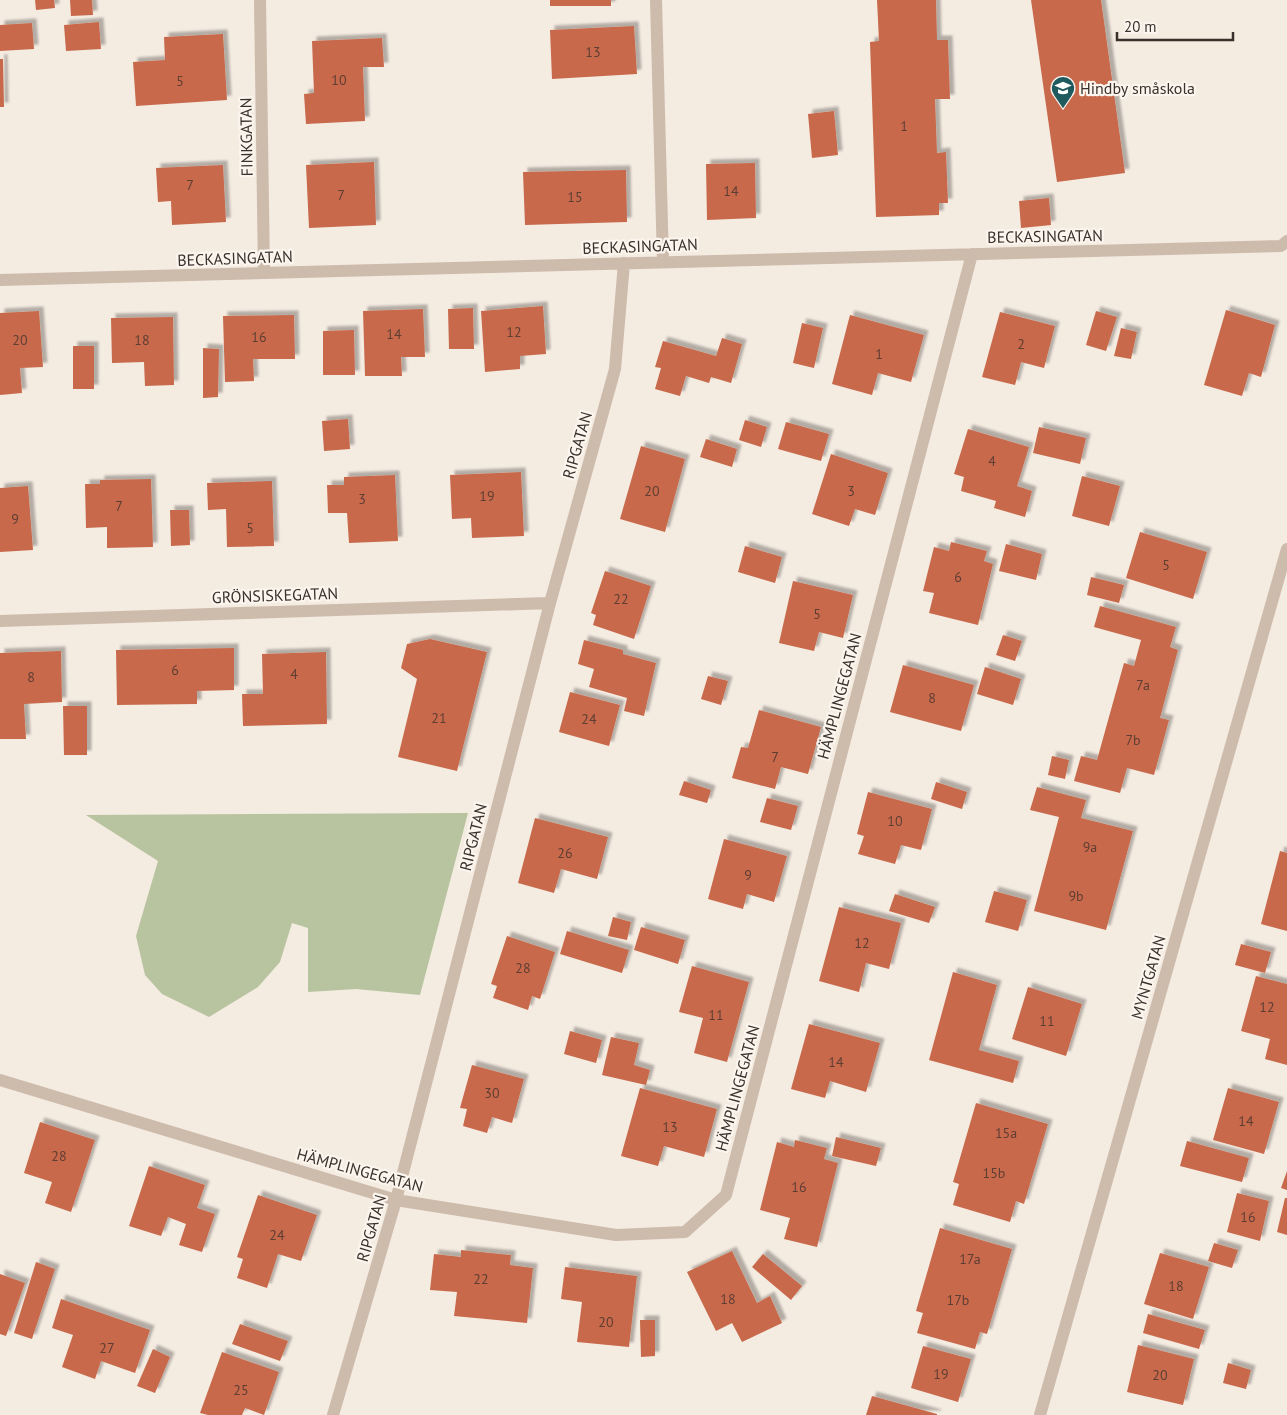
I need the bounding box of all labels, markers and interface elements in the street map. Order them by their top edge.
scale bar [1117,10,1233,42]
text: 20 m [1124,17,1157,36]
house number: 13 [585,43,601,61]
house number: 10 [331,71,347,89]
house number: 5 [176,72,184,90]
school or university icon: Hindby småskola [1050,75,1076,109]
place label: Hindby småskola [1080,78,1195,98]
street label: FINKGATAN [235,97,257,177]
house number: 1 [900,117,908,135]
house number: 7 [186,176,194,194]
house number: 14 [723,182,739,200]
house number: 7 [337,186,345,204]
house number: 15 [567,188,583,206]
street label: BECKASINGATAN [987,225,1103,247]
street label: BECKASINGATAN [582,234,698,258]
street label: BECKASINGATAN [177,246,293,270]
house number: 12 [506,323,522,341]
house number: 14 [386,325,402,343]
house number: 16 [251,328,267,346]
house number: 20 [12,331,28,349]
house number: 18 [134,331,150,349]
house number: 2 [1017,335,1025,353]
house number: 1 [875,345,883,363]
street label: RIPGATAN [558,409,596,481]
house number: 4 [988,452,996,470]
house number: 20 [644,482,660,500]
house number: 3 [847,482,855,500]
house number: 19 [479,487,495,505]
house number: 3 [358,490,366,508]
house number: 7 [115,497,123,515]
house number: 9 [11,510,19,528]
house number: 5 [246,519,254,537]
house number: 5 [1162,556,1170,574]
house number: 6 [954,568,962,586]
street label: GRÖNSISKEGATAN [212,583,338,607]
house number: 22 [613,590,629,608]
house number: 5 [813,605,821,623]
street label: HÄMPLINGEGATAN [813,631,865,761]
house number: 6 [171,661,179,679]
house number: 4 [290,665,298,683]
house number: 8 [27,668,35,686]
house number: 7a [1136,676,1150,694]
house number: 8 [928,689,936,707]
house number: 21 [431,709,447,727]
house number: 24 [581,710,597,728]
house number: 7b [1125,731,1141,749]
house number: 7 [771,748,779,766]
street label: RIPGATAN [455,801,491,873]
house number: 10 [887,812,903,830]
house number: 9a [1083,838,1097,856]
house number: 26 [557,844,573,862]
house number: 9 [744,866,752,884]
house number: 9b [1068,887,1084,905]
street label: MYNTGATAN [1126,933,1170,1021]
house number: 12 [854,934,870,952]
house number: 28 [515,959,531,977]
house number: 12 [1259,998,1275,1016]
house number: 11 [708,1006,724,1024]
house number: 11 [1039,1012,1055,1030]
street label: HÄMPLINGEGATAN [711,1023,763,1153]
house number: 14 [828,1053,844,1071]
house number: 30 [484,1084,500,1102]
house number: 14 [1238,1112,1254,1130]
house number: 13 [662,1118,678,1136]
house number: 15a [995,1124,1017,1142]
street label: HÄMPLINGEGATAN [295,1144,425,1196]
house number: 28 [51,1147,67,1165]
house number: 15b [983,1164,1005,1182]
house number: 16 [791,1178,807,1196]
street label: RIPGATAN [352,1192,390,1264]
house number: 16 [1240,1208,1256,1226]
house number: 24 [269,1226,285,1244]
house number: 17a [959,1250,981,1268]
house number: 22 [473,1270,489,1288]
house number: 18 [1168,1277,1184,1295]
house number: 18 [720,1290,736,1308]
house number: 17b [947,1291,969,1309]
house number: 20 [598,1313,614,1331]
house number: 27 [99,1339,115,1357]
house number: 19 [933,1365,949,1383]
house number: 20 [1152,1366,1168,1384]
house number: 25 [233,1381,249,1399]

